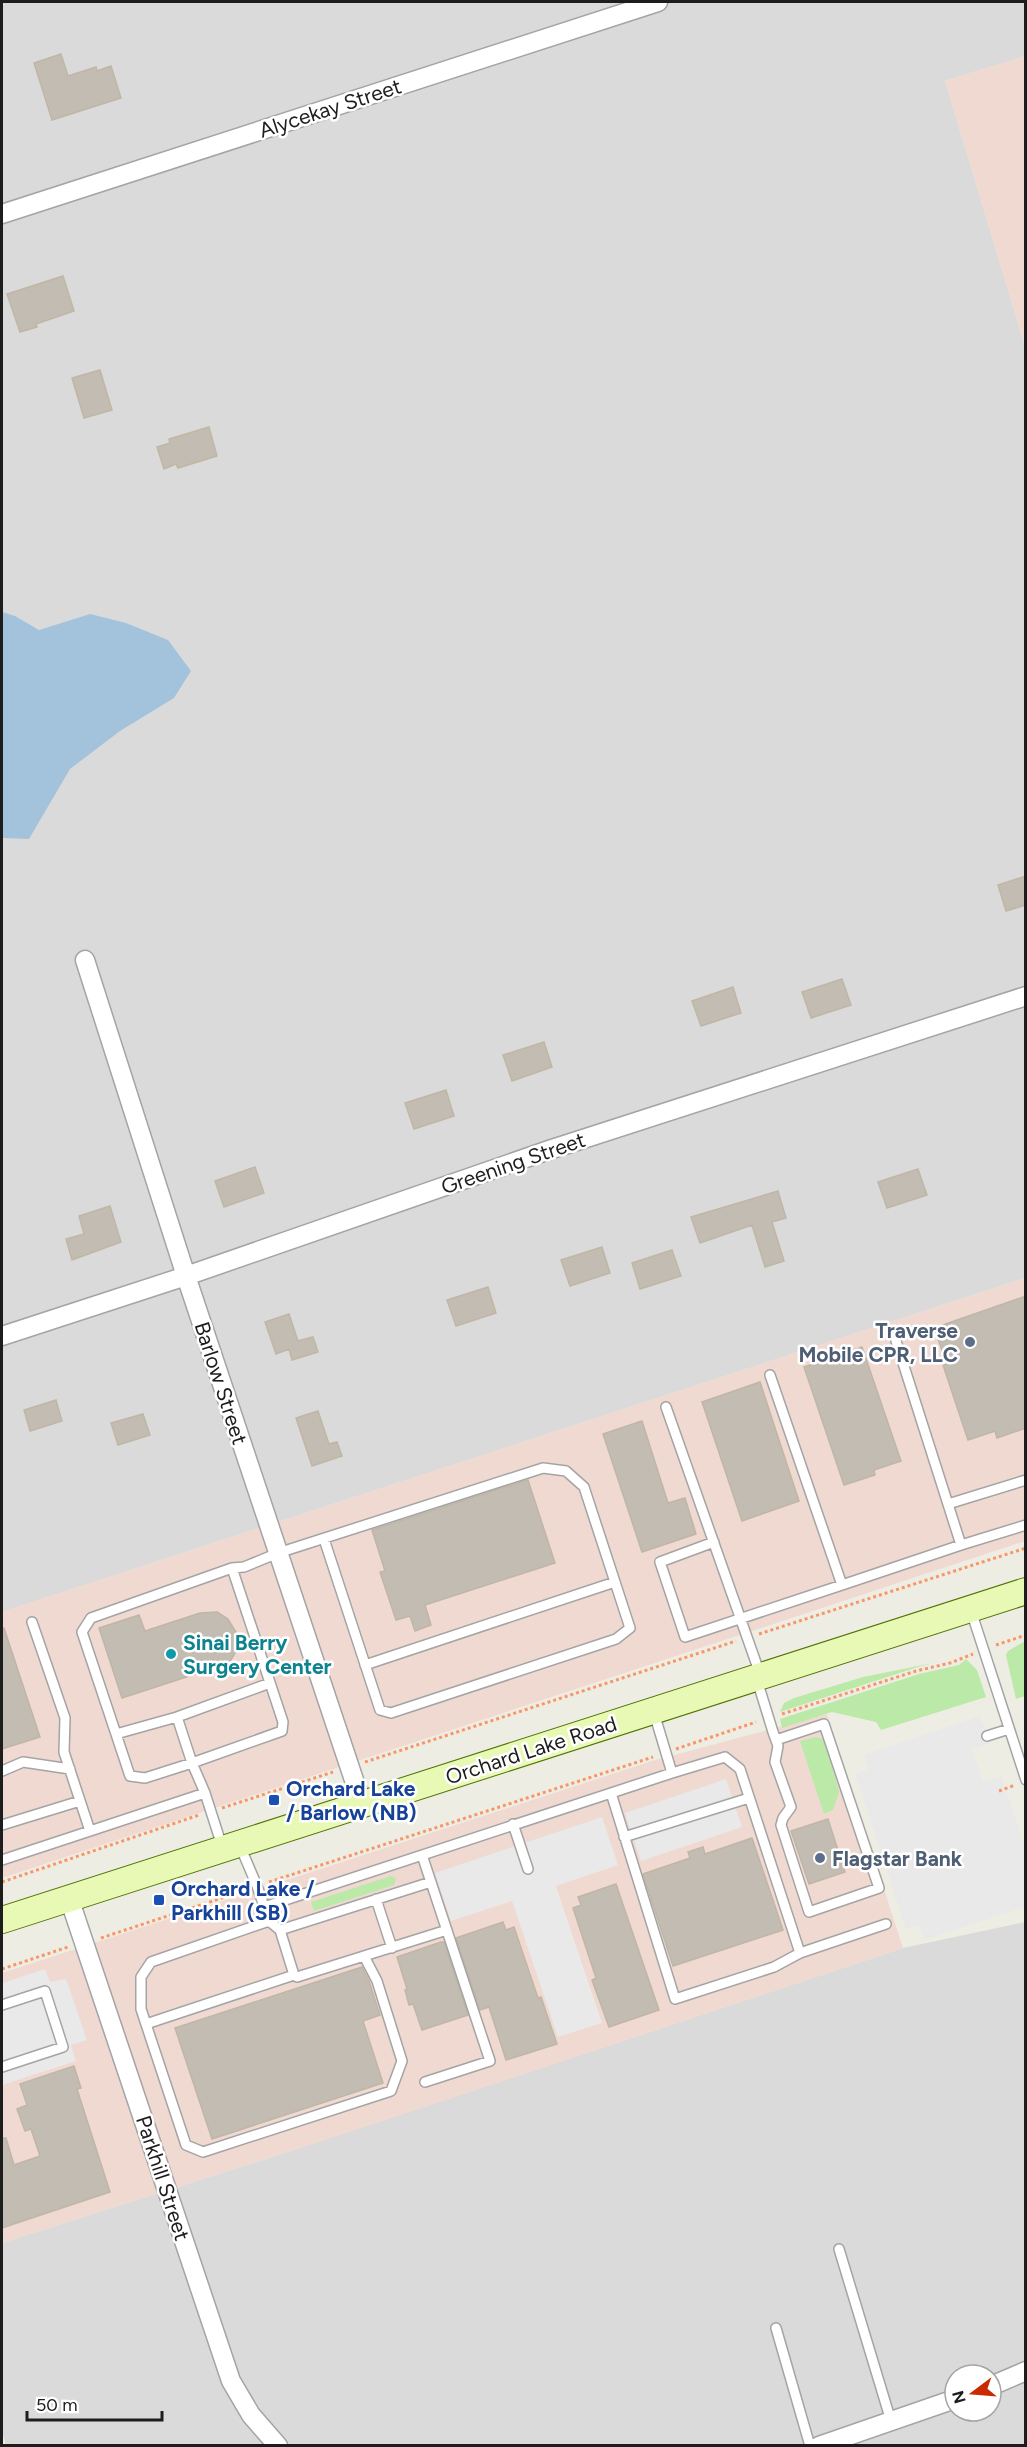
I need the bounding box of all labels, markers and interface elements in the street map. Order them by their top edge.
street label: Alycekay Street [256,73,404,143]
street label: Greening Street [438,1127,588,1199]
street label: Barlow Street [189,1318,253,1448]
place label: Traverse Mobile CPR, LLC [798,1318,958,1367]
marker: Traverse Mobile CPR, LLC [963,1335,977,1349]
place label: Sinai Berry Surgery Center [183,1630,332,1679]
marker: Sinai Berry Surgery Center [164,1647,178,1661]
street label: Orchard Lake Road [442,1711,620,1789]
place label: Orchard Lake / Barlow (NB) [286,1776,417,1825]
marker: Orchard Lake / Barlow (NB) [267,1793,281,1807]
place label: Flagstar Bank [832,1846,963,1871]
marker: Flagstar Bank [813,1851,827,1865]
place label: Orchard Lake / Parkhill (SB) [171,1876,315,1925]
marker: Orchard Lake / Parkhill (SB) [152,1893,166,1907]
street label: Parkhill Street [131,2112,195,2244]
north arrow [943,2363,1003,2423]
scale bar [27,2384,162,2422]
text: N [948,2388,970,2406]
text: 50 m [36,2394,78,2416]

